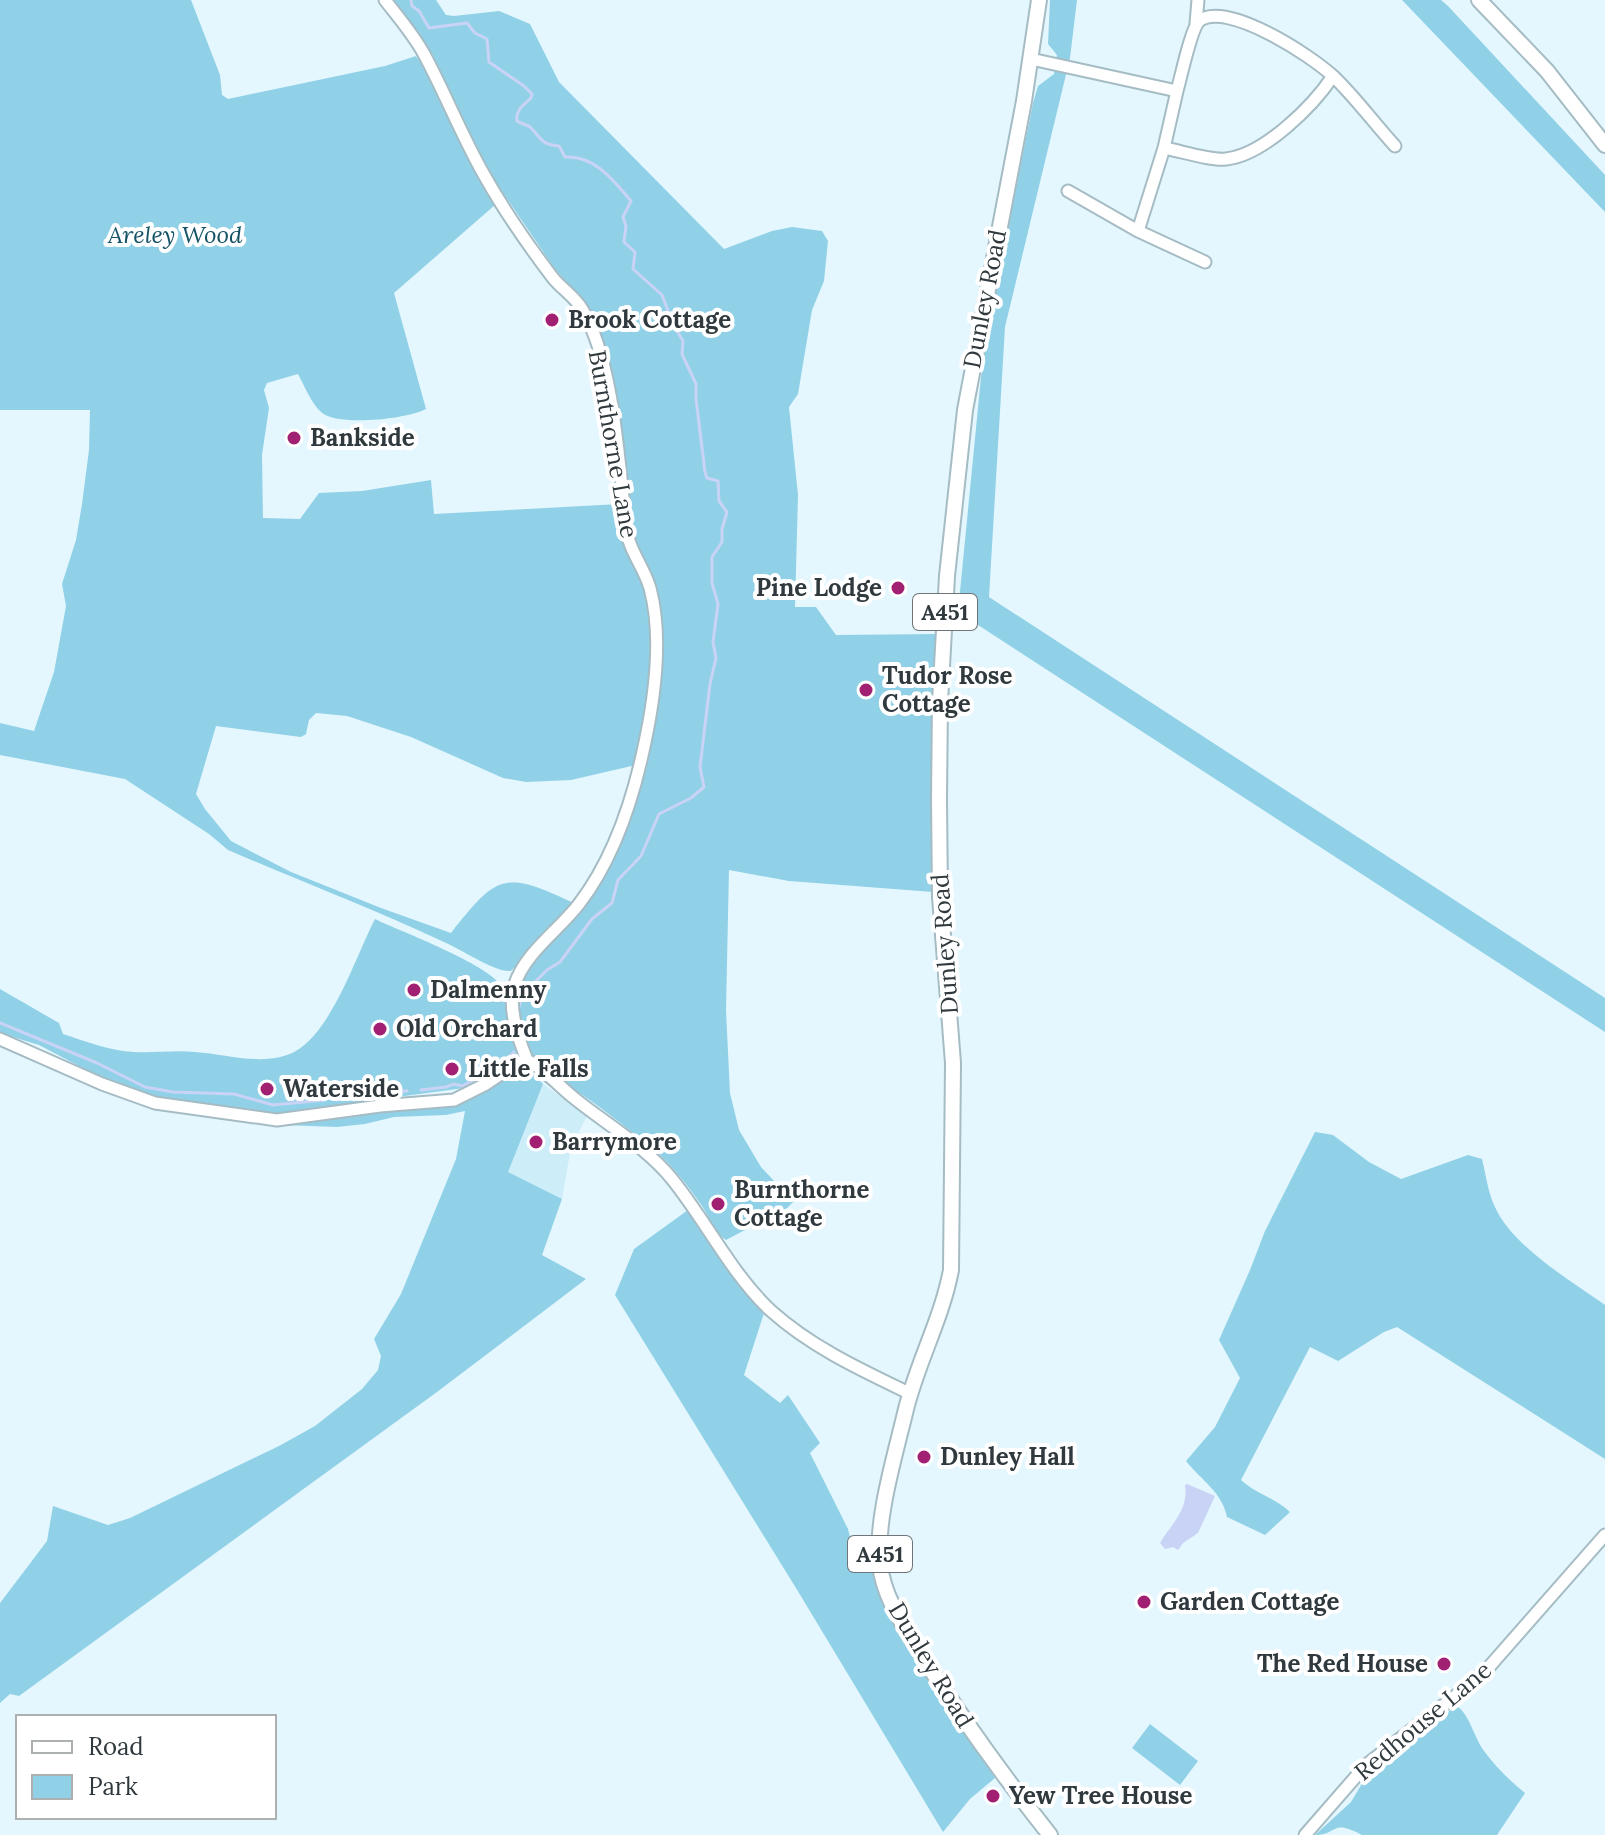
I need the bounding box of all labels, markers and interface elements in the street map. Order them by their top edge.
park label: Areley Wood [107,219,243,250]
street label: Dunley Road [956,227,1013,371]
place label: Brook Cottage [568,304,731,335]
marker: Brook Cottage [543,311,561,329]
street label: Burnthorne Lane [582,348,645,540]
place label: Bankside [310,422,415,453]
marker: Bankside [285,429,303,447]
place label: Pine Lodge [756,572,882,603]
marker: Pine Lodge [889,579,907,597]
road number: A451 [913,594,977,630]
place label: Tudor Rose Cottage [882,660,1013,719]
marker: Tudor Rose Cottage [857,681,875,699]
street label: Dunley Road [924,873,965,1015]
place label: Dalmenny [430,974,547,1005]
marker: Dalmenny [405,981,423,999]
place label: Old Orchard [396,1013,538,1044]
marker: Old Orchard [371,1020,389,1038]
place label: Little Falls [468,1053,589,1084]
marker: Little Falls [443,1060,461,1078]
place label: Waterside [283,1073,399,1104]
marker: Waterside [258,1080,276,1098]
place label: Barrymore [552,1126,677,1157]
marker: Barrymore [527,1133,545,1151]
place label: Burnthorne Cottage [734,1174,869,1233]
marker: Burnthorne Cottage [709,1195,727,1213]
place label: Dunley Hall [940,1441,1075,1472]
marker: Dunley Hall [915,1448,933,1466]
road number: A451 [848,1536,912,1572]
place label: Garden Cottage [1160,1586,1340,1617]
marker: Garden Cottage [1135,1593,1153,1611]
street label: Dunley Road [882,1596,981,1733]
place label: The Red House [1257,1648,1428,1679]
street label: Redhouse Lane [1348,1654,1498,1787]
marker: The Red House [1435,1655,1453,1673]
legend [16,1715,276,1819]
text: Road [88,1731,144,1762]
text: Park [88,1771,138,1802]
place label: Yew Tree House [1009,1780,1192,1811]
marker: Yew Tree House [984,1787,1002,1805]

